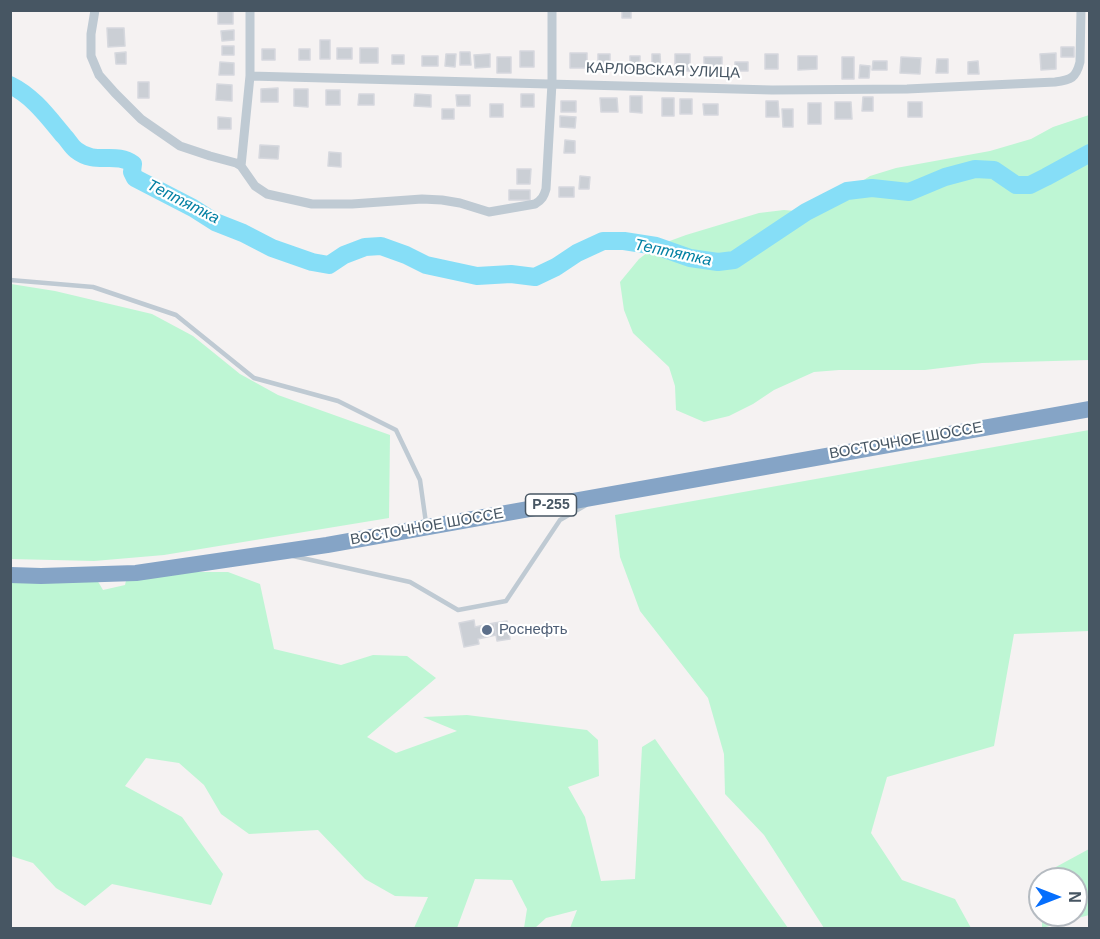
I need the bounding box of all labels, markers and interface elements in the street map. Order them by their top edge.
street label: КАРЛОВСКАЯ УЛИЦА [586,59,740,83]
water label: Тептятка [144,176,222,228]
water label: Тептятка [633,235,713,271]
street label: ВОСТОЧНОЕ ШОССЕ [828,419,984,463]
road number: Р-255 [526,494,576,516]
street label: ВОСТОЧНОЕ ШОССЕ [349,505,505,549]
place label: Роснефть [499,621,568,639]
marker: Роснефть [480,623,494,637]
north arrow [1028,867,1088,927]
text: N [1066,891,1083,903]

